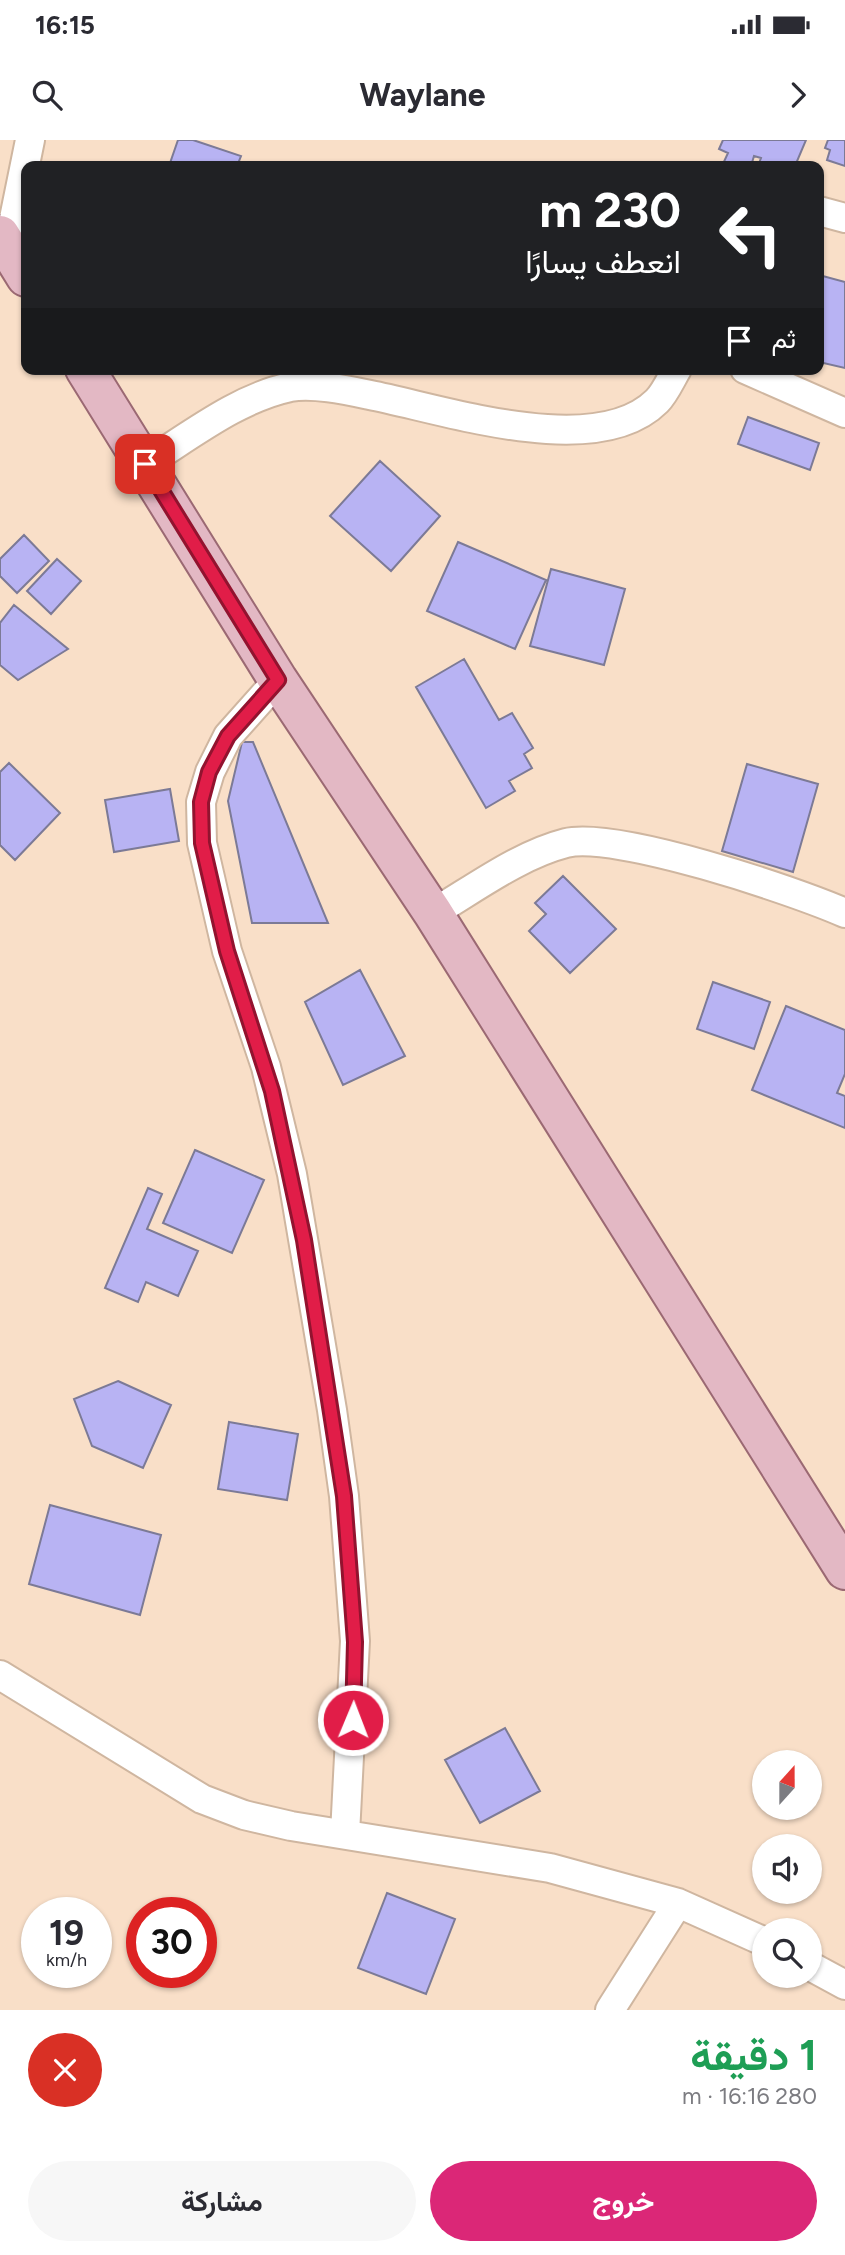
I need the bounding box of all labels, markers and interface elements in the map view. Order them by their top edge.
text: 16:15 [35,9,95,41]
icon: search [28,76,66,114]
text: Waylane [359,76,486,114]
icon: forward [779,76,817,114]
text: 230 m [539,180,681,239]
icon: left [705,189,796,280]
text: انعطف يسارًا [525,243,681,281]
icon: arrive [720,322,758,360]
text: ثم [772,323,796,355]
pin [115,434,175,494]
icon: arrive [126,445,164,483]
position arrow [316,1683,390,1757]
north arrow [752,1750,822,1820]
map controls [752,1750,822,1988]
button: sound [752,1834,822,1904]
speed limit sign: 30 [126,1897,217,1988]
text: 19 [49,1912,84,1954]
button: search [752,1918,822,1988]
text: km/h [46,1949,87,1971]
text: 1 دقيقة [690,2030,817,2081]
button: close [28,2033,102,2107]
text: 280 m · 16:16 [682,2082,817,2110]
button: مشاركة [28,2161,416,2241]
button: خروج [430,2161,817,2241]

